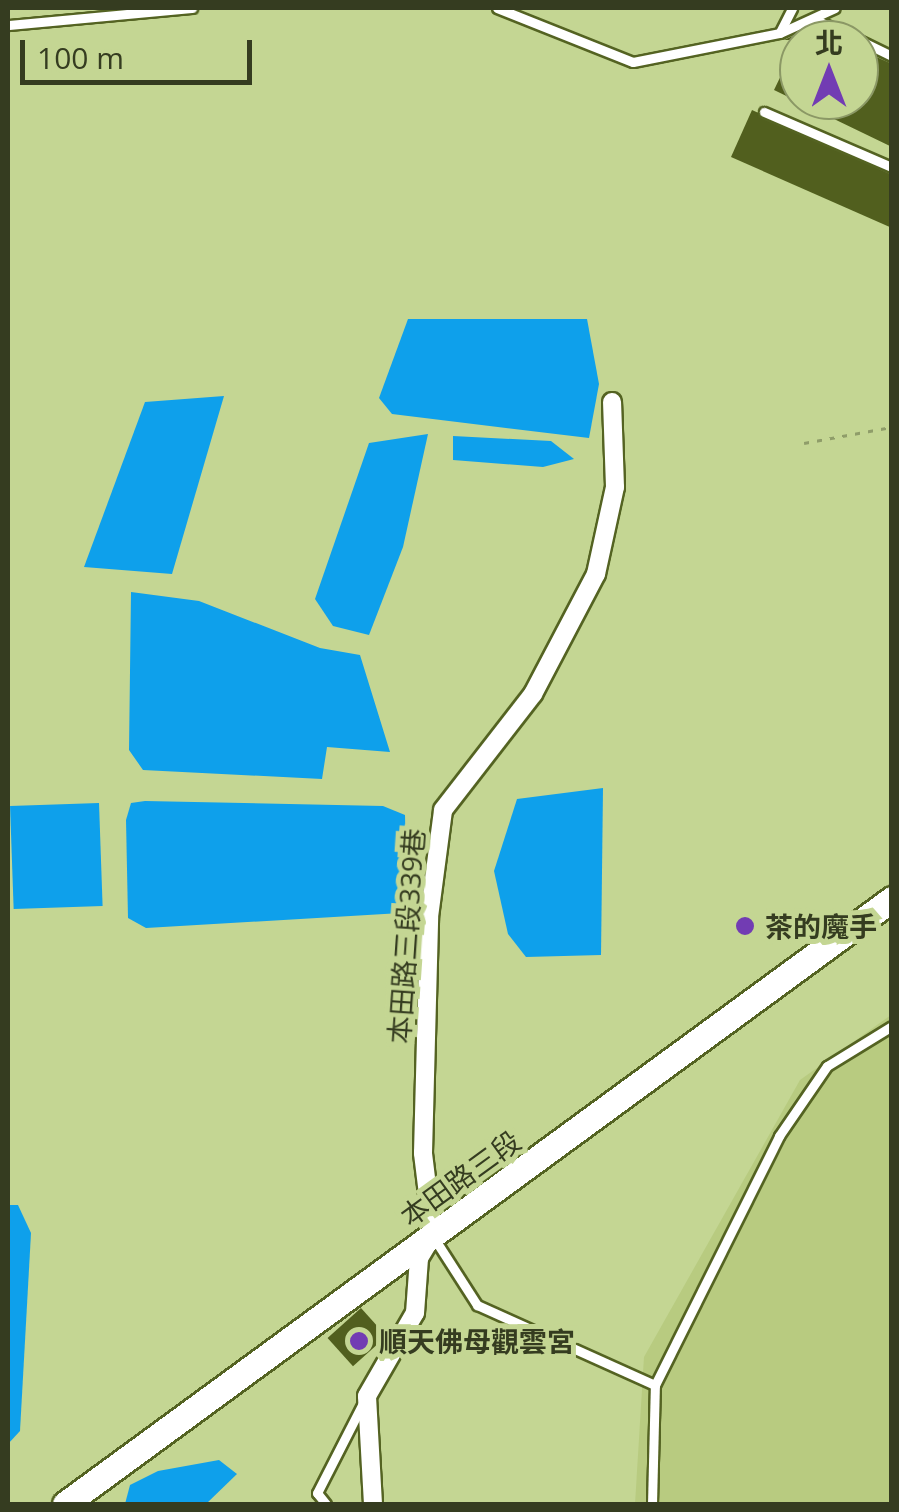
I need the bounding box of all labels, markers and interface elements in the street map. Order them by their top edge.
scale bar [25,20,258,82]
north arrow [779,20,879,120]
text: 北 [815,23,843,61]
text: 100 m [37,37,124,78]
street label: 本田路三段339巷 [382,827,430,1045]
place label: 茶的魔手 [765,909,877,943]
marker: 茶的魔手 [734,915,756,937]
street label: 本田路三段 [393,1123,527,1233]
place label: 順天佛母觀雲宮 [379,1324,575,1358]
marker: 順天佛母觀雲宮 [348,1330,370,1352]

